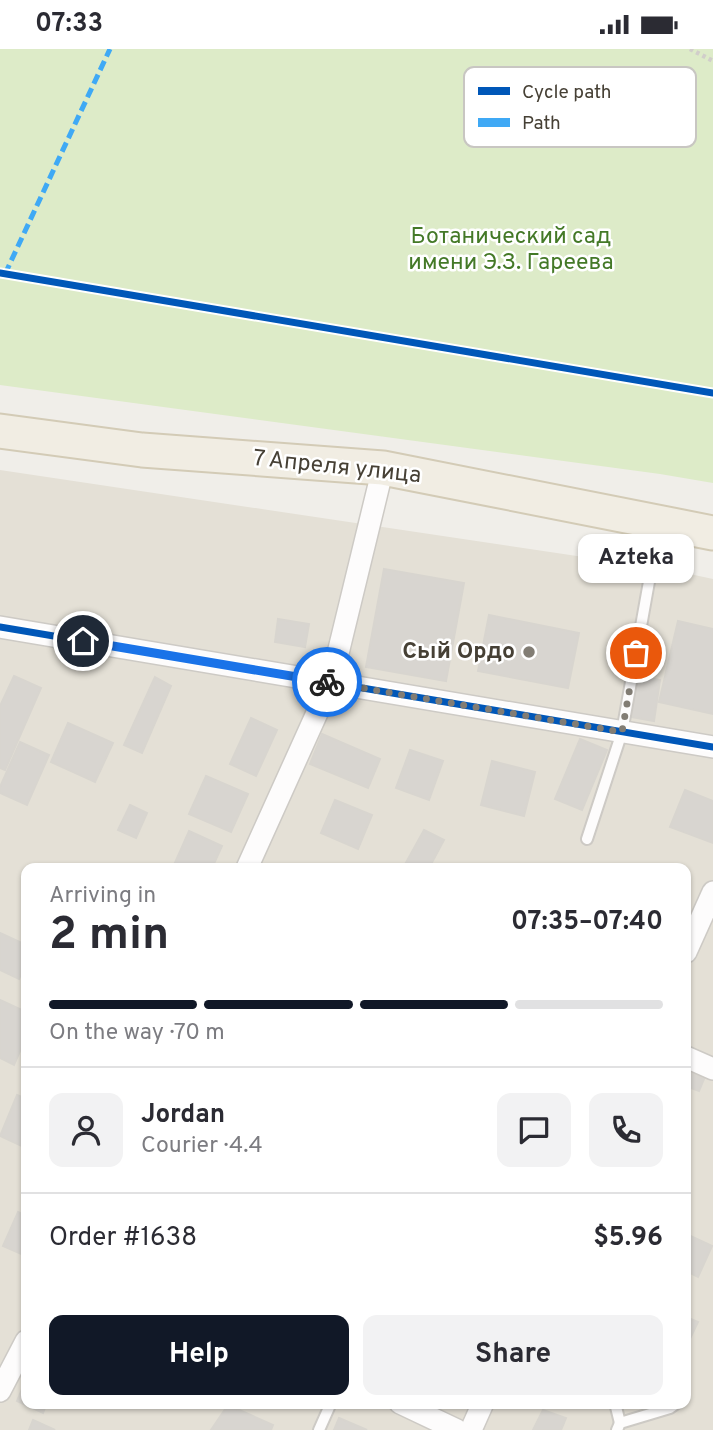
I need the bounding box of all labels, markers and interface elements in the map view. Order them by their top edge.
text: 07:33 [35,8,103,41]
legend [464,67,696,147]
text: Cycle path [522,81,611,105]
text: Path [522,112,561,136]
park label: Ботанический сад имени Э.З. Гареева [408,223,614,278]
street label: 7 Апреля улица [251,445,423,491]
callout: Azteka [578,534,694,583]
text: Azteka [598,544,674,573]
pin [53,611,113,671]
icon: home [64,622,102,660]
pin [606,623,666,683]
icon: bag [617,634,655,672]
place label: Сый Ордо [402,638,515,667]
marker: Сый Ордо [521,644,537,660]
courier [292,647,362,717]
icon: bike [308,663,346,701]
text: Arriving in [49,882,156,911]
text: 07:35–07:40 [511,906,663,939]
text: 2 min [49,907,169,966]
text: On the way · 70 m [49,1019,225,1048]
button: person [49,1093,123,1167]
button: chat [497,1093,571,1167]
button: phone [589,1093,663,1167]
text: Jordan [141,1099,225,1132]
text: Courier · 4.4 [141,1132,263,1161]
text: Order #1638 [49,1222,197,1255]
text: $5.96 [593,1222,663,1255]
button: Help [49,1315,349,1395]
button: Share [363,1315,663,1395]

